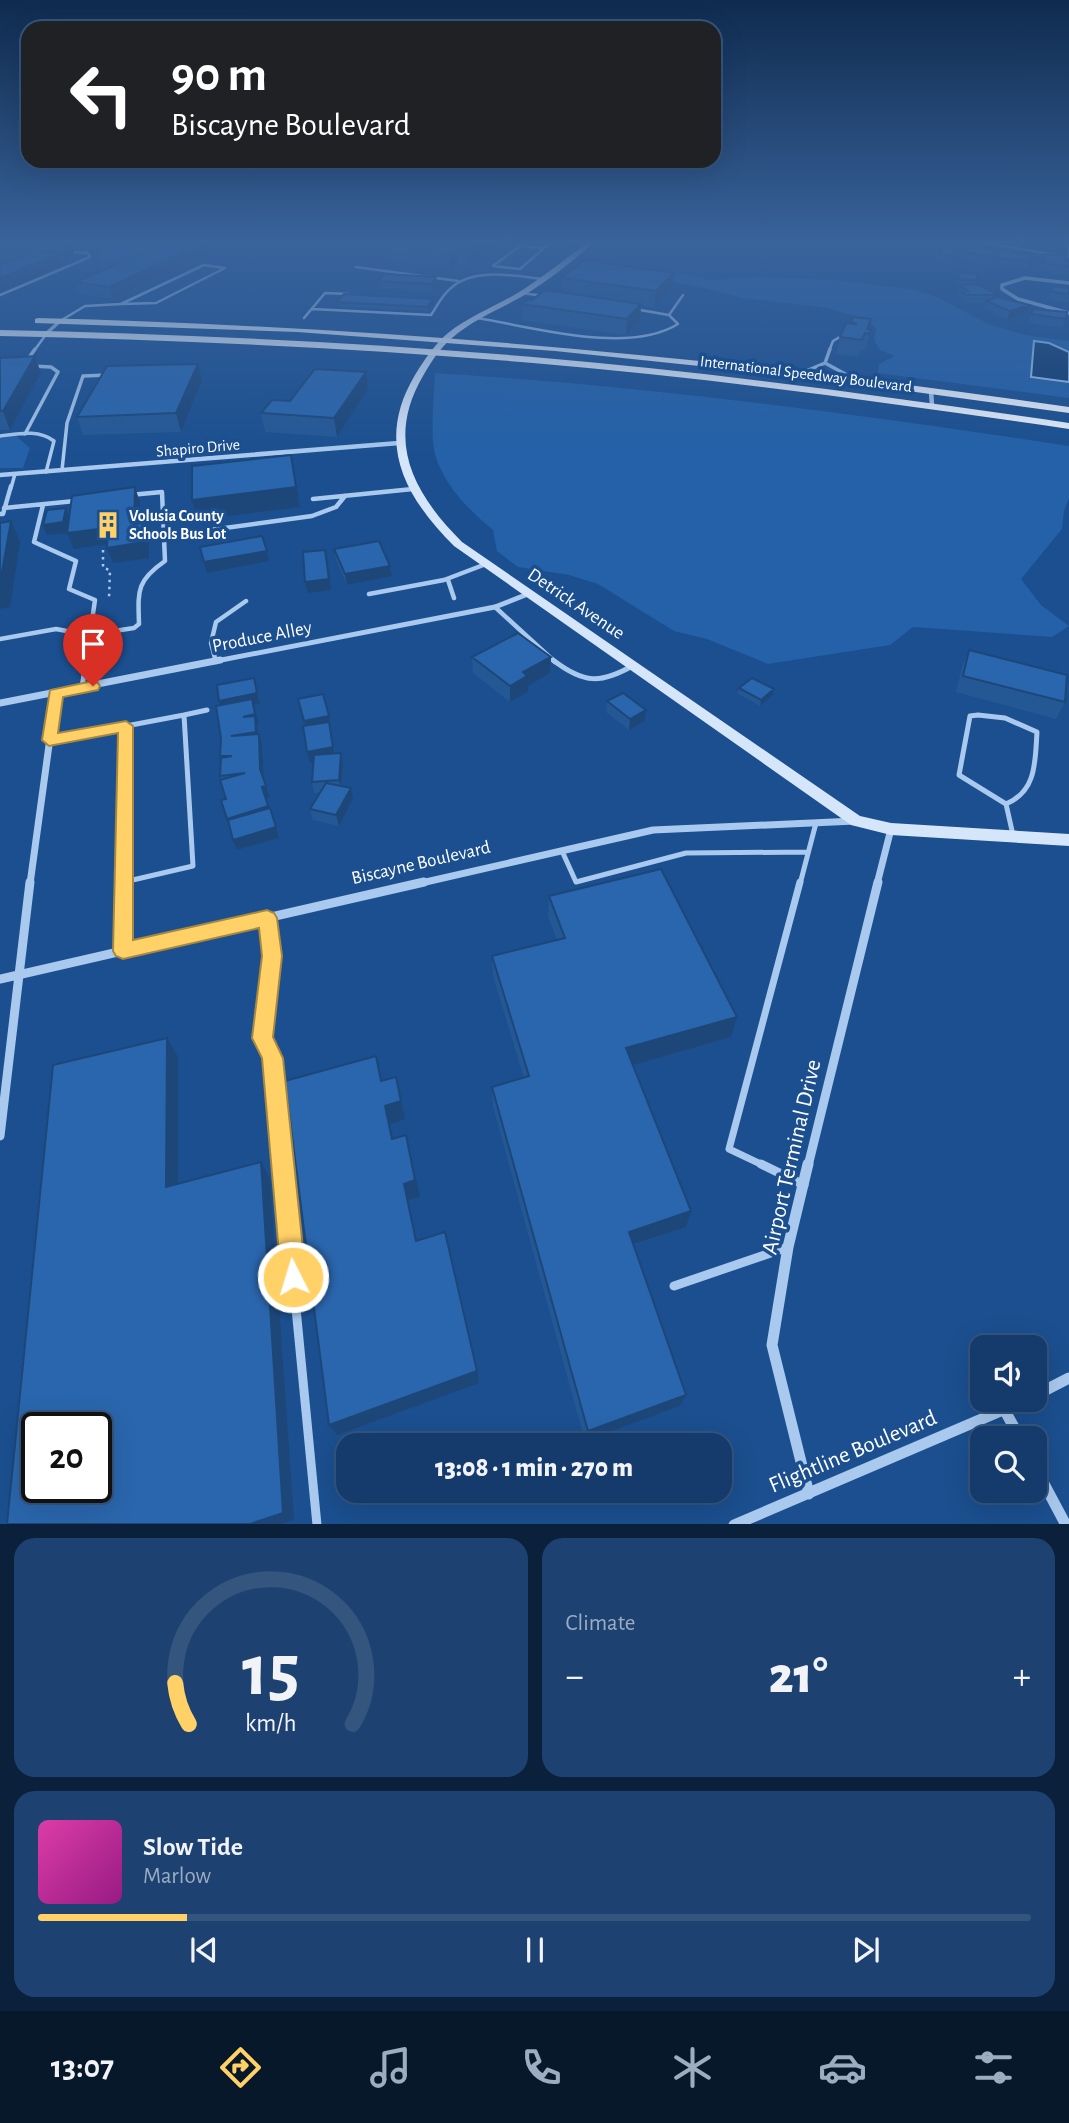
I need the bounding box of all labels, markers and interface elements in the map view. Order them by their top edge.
icon: left [56,49,147,140]
text: 90 m [171,51,267,100]
text: Biscayne Boulevard [171,109,410,141]
street label: International Speedway Boulevard [699,353,913,396]
street label: Shapiro Drive [155,436,241,460]
place label: Volusia County Schools Bus Lot [129,508,227,542]
building icon: Volusia County Schools Bus Lot [93,510,123,540]
street label: Detrick Avenue [524,565,628,643]
pin [63,614,123,686]
street label: Produce Alley [211,618,313,656]
icon: arrive [74,625,112,663]
street label: Biscayne Boulevard [350,838,492,888]
street label: Airport Terminal Drive [758,1057,826,1257]
position arrow [256,1240,330,1314]
map controls [970,1335,1047,1503]
button: sound [970,1335,1047,1412]
street label: Flightline Boulevard [766,1406,940,1498]
speed limit sign: 20 [21,1412,112,1503]
button: search [970,1426,1047,1503]
text: 13:08 · 1 min · 270 m [435,1455,633,1481]
text: Climate [566,1612,635,1635]
text: 15 [242,1636,300,1709]
text: 21° [769,1650,828,1702]
text: − [566,1658,584,1696]
text: + [1013,1658,1031,1696]
text: km/h [245,1710,297,1735]
text: Slow Tide [143,1834,243,1860]
text: Marlow [143,1865,211,1888]
icon: previous [185,1931,223,1969]
icon: pause [516,1931,554,1969]
icon: next [847,1931,885,1969]
icon: directions [216,2043,265,2092]
icon: music [366,2043,415,2092]
icon: phone [517,2043,566,2092]
icon: climate [668,2043,717,2092]
icon: car [818,2043,867,2092]
icon: filters [969,2043,1018,2092]
text: 13:07 [51,2051,114,2083]

